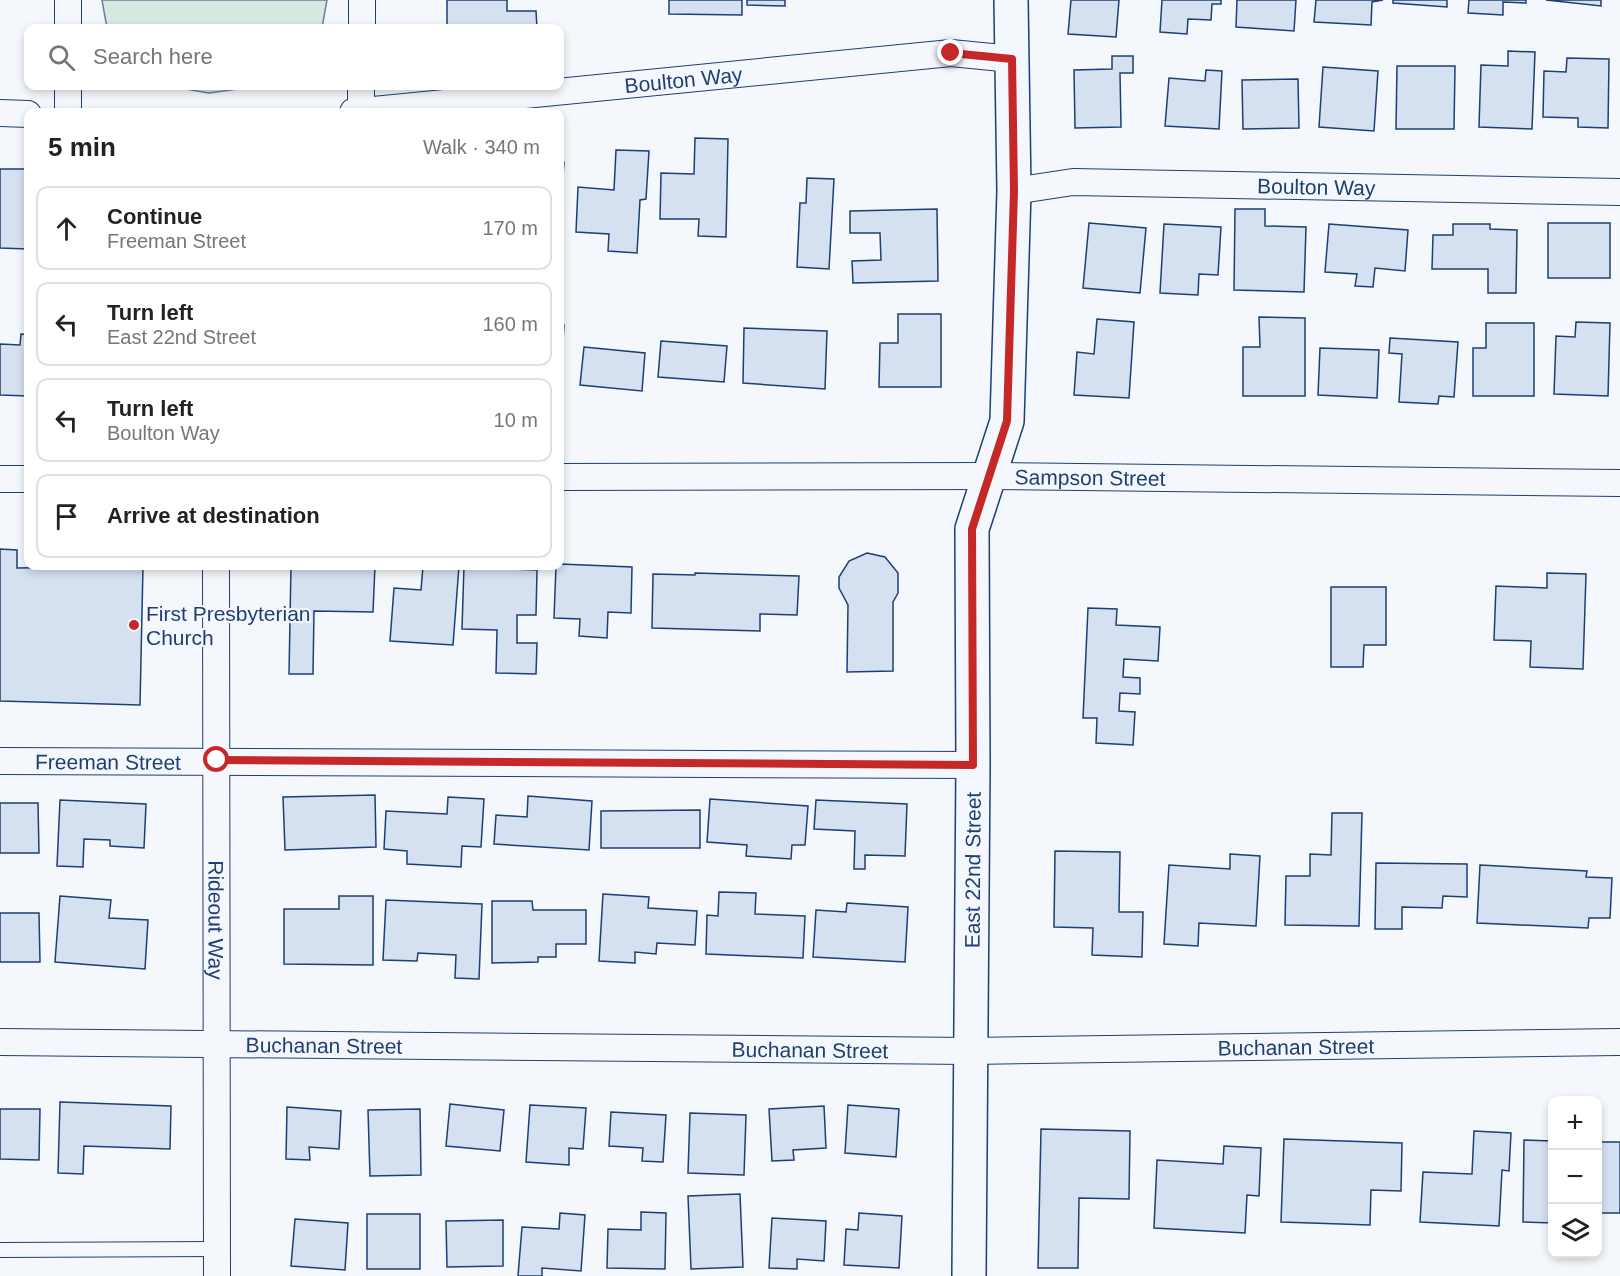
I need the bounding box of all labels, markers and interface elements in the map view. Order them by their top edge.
search box [24,24,564,90]
route end [937,39,963,65]
icon: search [45,41,78,74]
text: Search here [93,44,213,69]
street label: Boulton Way [623,62,744,97]
text: 5 min [48,132,116,162]
text: Walk · 340 m [423,136,540,158]
street label: Boulton Way [1257,174,1376,199]
text: Continue [107,204,202,229]
icon: ahead [50,212,83,245]
text: 170 m [482,217,538,239]
text: Freeman Street [107,230,246,252]
text: Turn left [107,300,193,325]
icon: left [50,308,83,341]
text: 160 m [482,313,538,335]
text: East 22nd Street [107,326,256,348]
text: Turn left [107,396,193,421]
icon: left [50,404,83,437]
text: 10 m [494,409,538,431]
text: Boulton Way [107,422,220,444]
street label: Sampson Street [1015,465,1166,489]
icon: arrive [50,500,83,533]
text: Arrive at destination [107,503,320,528]
place label: First Presbyterian Church [146,602,311,649]
marker: First Presbyterian Church [127,618,141,632]
route start [203,746,229,772]
street label: Freeman Street [35,750,181,773]
street label: East 22nd Street [960,791,984,948]
street label: Rideout Way [205,860,228,980]
street label: Buchanan Street [246,1033,403,1057]
street label: Buchanan Street [1217,1034,1375,1059]
street label: Buchanan Street [732,1037,889,1062]
map controls [1548,1096,1602,1258]
button: + [1548,1096,1602,1150]
button: − [1548,1150,1602,1204]
button: layers [1548,1204,1602,1258]

